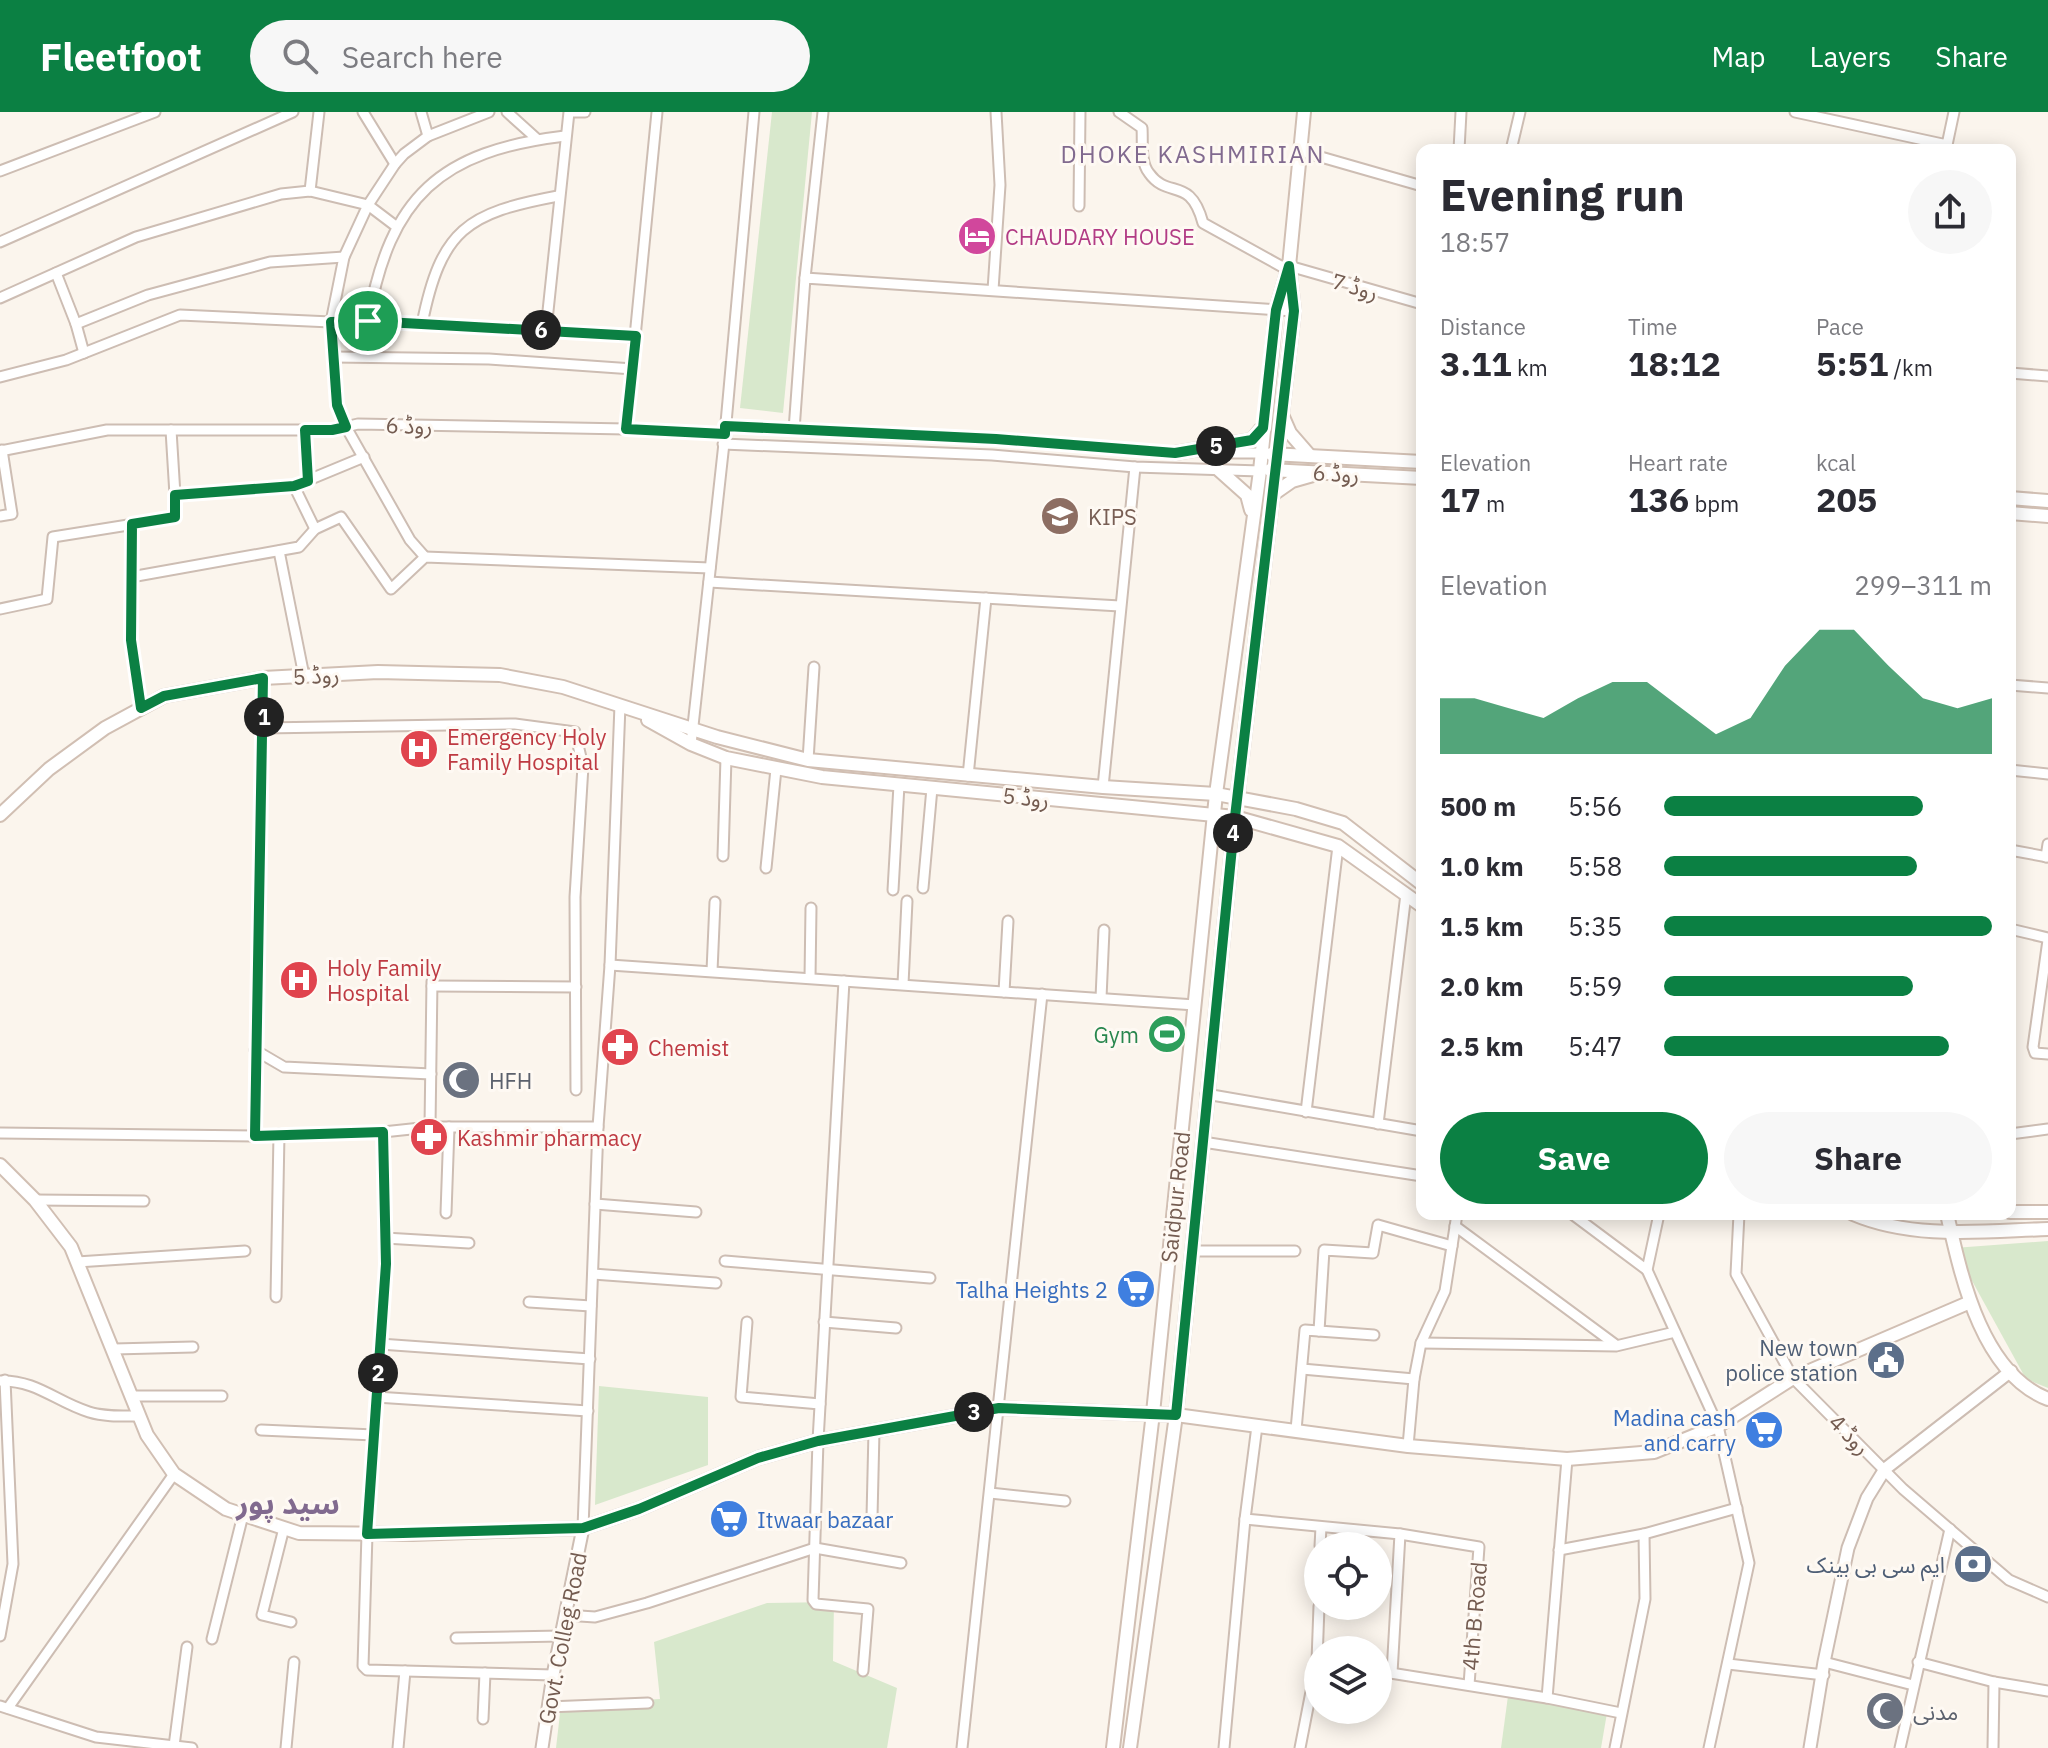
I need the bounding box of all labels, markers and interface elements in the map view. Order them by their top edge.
search box [250,20,810,92]
text: Fleetfoot [40,32,202,81]
icon: search [278,34,322,78]
text: Search here [342,37,503,76]
text: Map [1711,38,1765,75]
text: Layers [1809,38,1891,75]
text: Share [1935,38,2008,75]
district label: DHOKE KASHMIRIAN [1061,138,1325,170]
text: Evening run [1440,166,1685,223]
button: share [1908,170,1992,254]
hotel icon: CHAUDARY HOUSE [956,215,998,257]
place label: CHAUDARY HOUSE [1005,222,1195,251]
text: 18:57 [1440,225,1510,259]
street label: روڈ 7 [1329,266,1381,306]
pin [334,287,402,355]
icon: arrive [346,299,390,343]
pin: 6 [521,310,561,350]
text: Distance [1440,312,1526,341]
text: Time [1628,312,1677,341]
text: Pace [1816,312,1864,341]
text: 6 [534,315,548,344]
text: 3.11 [1440,341,1512,385]
text: 18:12 [1628,341,1721,385]
text: 5:51 [1816,341,1888,385]
text: km [1512,353,1548,382]
text: /km [1888,353,1933,382]
street label: روڈ 6 [385,410,433,440]
pin: 5 [1196,426,1236,466]
text: 5 [1209,431,1223,460]
text: Elevation [1440,448,1531,477]
text: Heart rate [1628,448,1728,477]
text: kcal [1816,448,1856,477]
street label: روڈ 6 [1312,457,1360,489]
text: 17 [1440,477,1481,521]
text: 136 [1628,477,1689,521]
text: 205 [1816,477,1877,521]
text: m [1481,489,1505,518]
text: bpm [1689,489,1739,518]
school or university icon: KIPS [1039,495,1081,537]
place label: KIPS [1088,502,1137,531]
text: Elevation [1440,568,1548,602]
text: 299–311 m [1854,568,1992,602]
street label: روڈ 5 [292,659,340,691]
pin: 1 [244,697,284,737]
text: 1 [257,702,271,731]
place label: Emergency Holy Family Hospital [447,722,607,776]
hospital icon: Emergency Holy Family Hospital [398,728,440,770]
street label: روڈ 5 [1001,780,1051,814]
text: 500 m [1440,789,1516,823]
text: 5:56 [1568,789,1622,823]
pin: 4 [1213,813,1253,853]
text: 4 [1226,818,1240,847]
text: 1.0 km [1440,849,1524,883]
text: 5:58 [1568,849,1622,883]
text: 1.5 km [1440,909,1524,943]
text: 5:35 [1568,909,1622,943]
place label: Holy Family Hospital [327,953,441,1007]
hospital icon: Holy Family Hospital [278,959,320,1001]
text: 2.0 km [1440,969,1524,1003]
text: 5:59 [1568,969,1622,1003]
sports icon: Gym [1146,1013,1188,1055]
place label: Gym [1094,1020,1139,1049]
pharmacy icon: Chemist [599,1026,641,1068]
text: 2.5 km [1440,1029,1524,1063]
text: 5:47 [1568,1029,1622,1063]
place label: Chemist [648,1033,729,1062]
mosque icon: HFH [440,1059,482,1101]
place label: HFH [489,1066,532,1095]
button: Save [1440,1112,1708,1204]
button: Share [1724,1112,1992,1204]
pharmacy icon: Kashmir pharmacy [408,1116,450,1158]
place label: Kashmir pharmacy [457,1123,642,1152]
street label: Saidpur Road [1154,1130,1196,1264]
supermarket icon: Talha Heights 2 [1115,1268,1157,1310]
place label: Talha Heights 2 [956,1275,1108,1304]
place label: New town police station [1725,1333,1858,1387]
public building icon: New town police station [1865,1339,1907,1381]
pin: 2 [358,1353,398,1393]
text: 2 [371,1358,385,1387]
pin: 3 [954,1392,994,1432]
text: 3 [967,1397,981,1426]
place label: Madina cash and carry [1613,1403,1736,1457]
street label: روڈ 4 [1823,1407,1877,1461]
supermarket icon: Madina cash and carry [1743,1409,1785,1451]
district label: سید پور [234,1483,340,1523]
supermarket icon: Itwaar bazaar [708,1498,750,1540]
place label: Itwaar bazaar [757,1505,893,1534]
map controls [1304,1532,1392,1724]
button: locate [1304,1532,1392,1620]
bank icon: ایم سی بی بینک [1952,1543,1994,1585]
street label: Govt. Colleg Road [531,1550,593,1726]
place label: ایم سی بی بینک [1807,1550,1945,1582]
street label: 4th B Road [1455,1561,1493,1671]
button: layers [1304,1636,1392,1724]
mosque icon: مدنی [1864,1690,1906,1732]
place label: مدنی [1913,1697,1958,1726]

